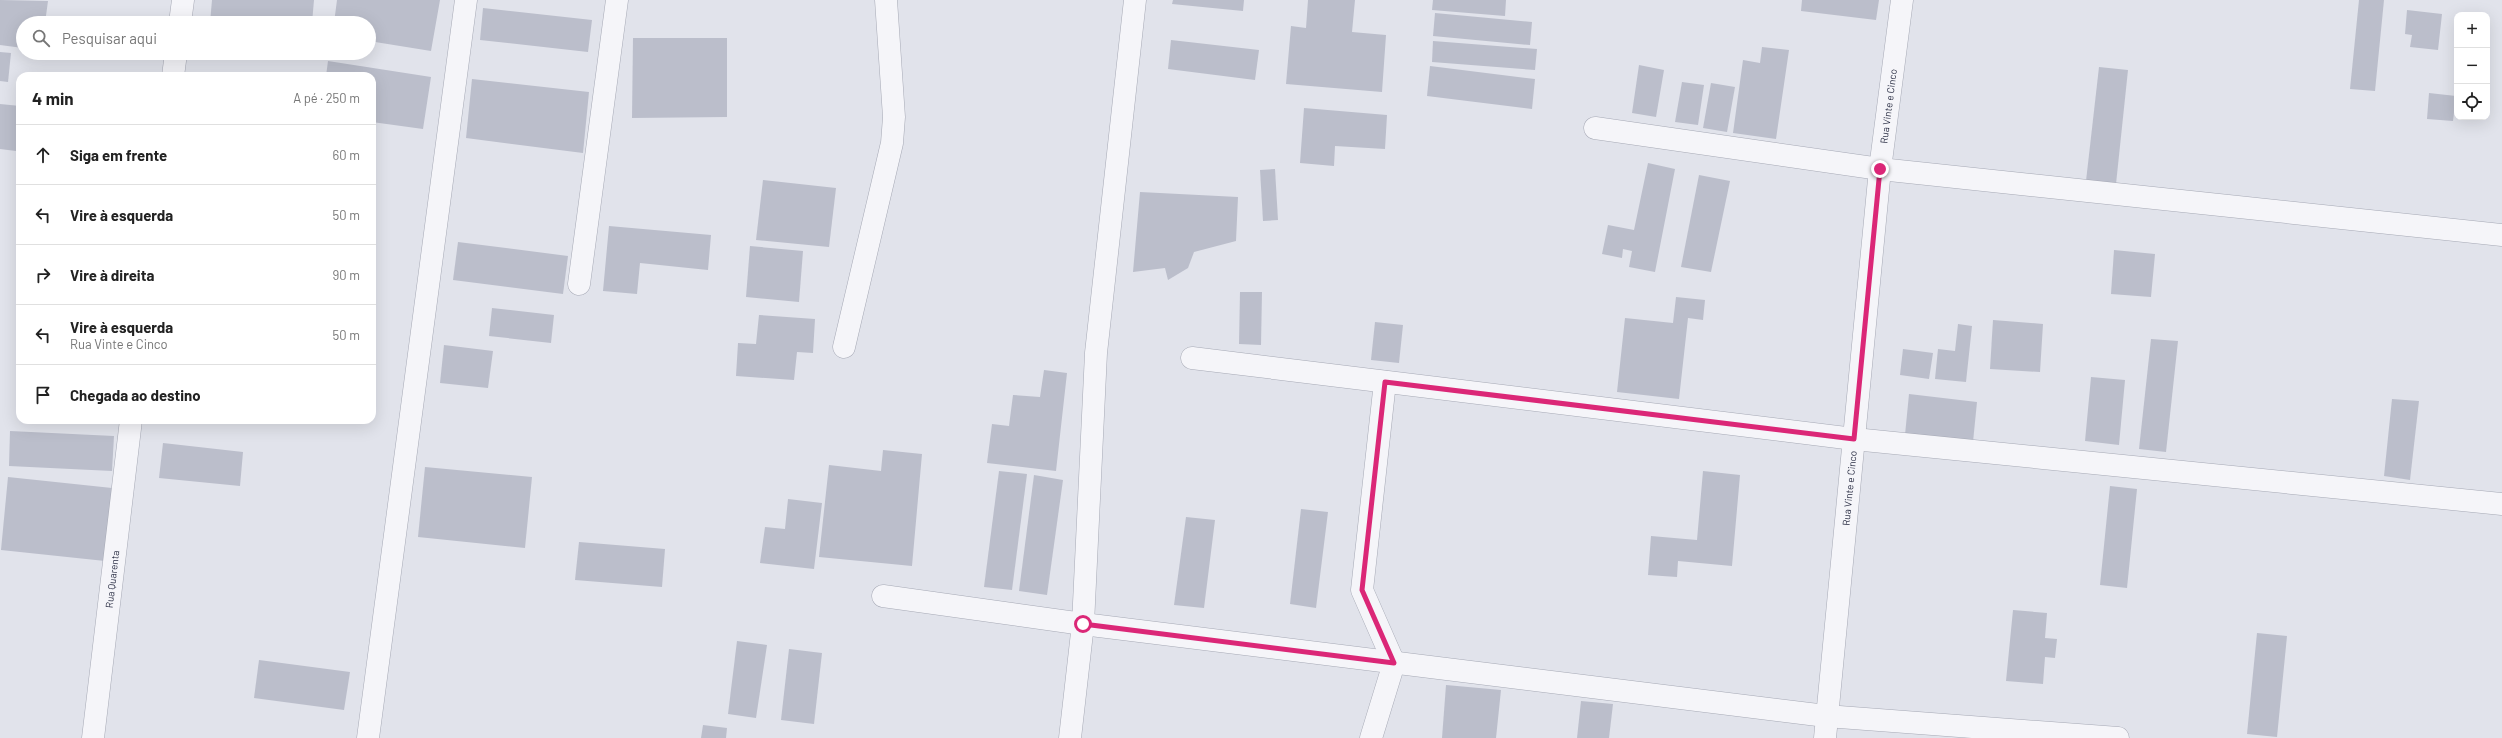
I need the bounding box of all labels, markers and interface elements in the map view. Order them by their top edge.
map controls [2454,12,2490,120]
button: + [2454,12,2490,48]
search box [16,16,376,60]
icon: search [30,27,52,49]
text: Pesquisar aqui [62,29,157,47]
button: − [2454,48,2490,84]
street label: Rua Vinte e Cinco [1877,68,1899,144]
button: locate [2454,84,2490,120]
text: 4 min [32,88,74,108]
text: A pé · 250 m [293,90,360,106]
icon: ahead [32,144,54,166]
text: Siga em frente [70,146,167,164]
text: 60 m [333,147,360,163]
route end [1871,160,1889,178]
icon: left [32,204,54,226]
text: Vire à esquerda [70,206,173,224]
text: 50 m [333,207,360,223]
icon: right [32,264,54,286]
text: Vire à direita [70,266,154,284]
text: 90 m [333,267,360,283]
text: Vire à esquerda [70,318,173,336]
icon: left [32,324,54,346]
text: 50 m [333,327,360,343]
text: Rua Vinte e Cinco [70,336,168,352]
icon: arrive [32,384,54,406]
text: Chegada ao destino [70,386,201,404]
street label: Rua Vinte e Cinco [1840,450,1859,526]
street label: Rua Quarenta [103,550,121,609]
route start [1074,615,1092,633]

